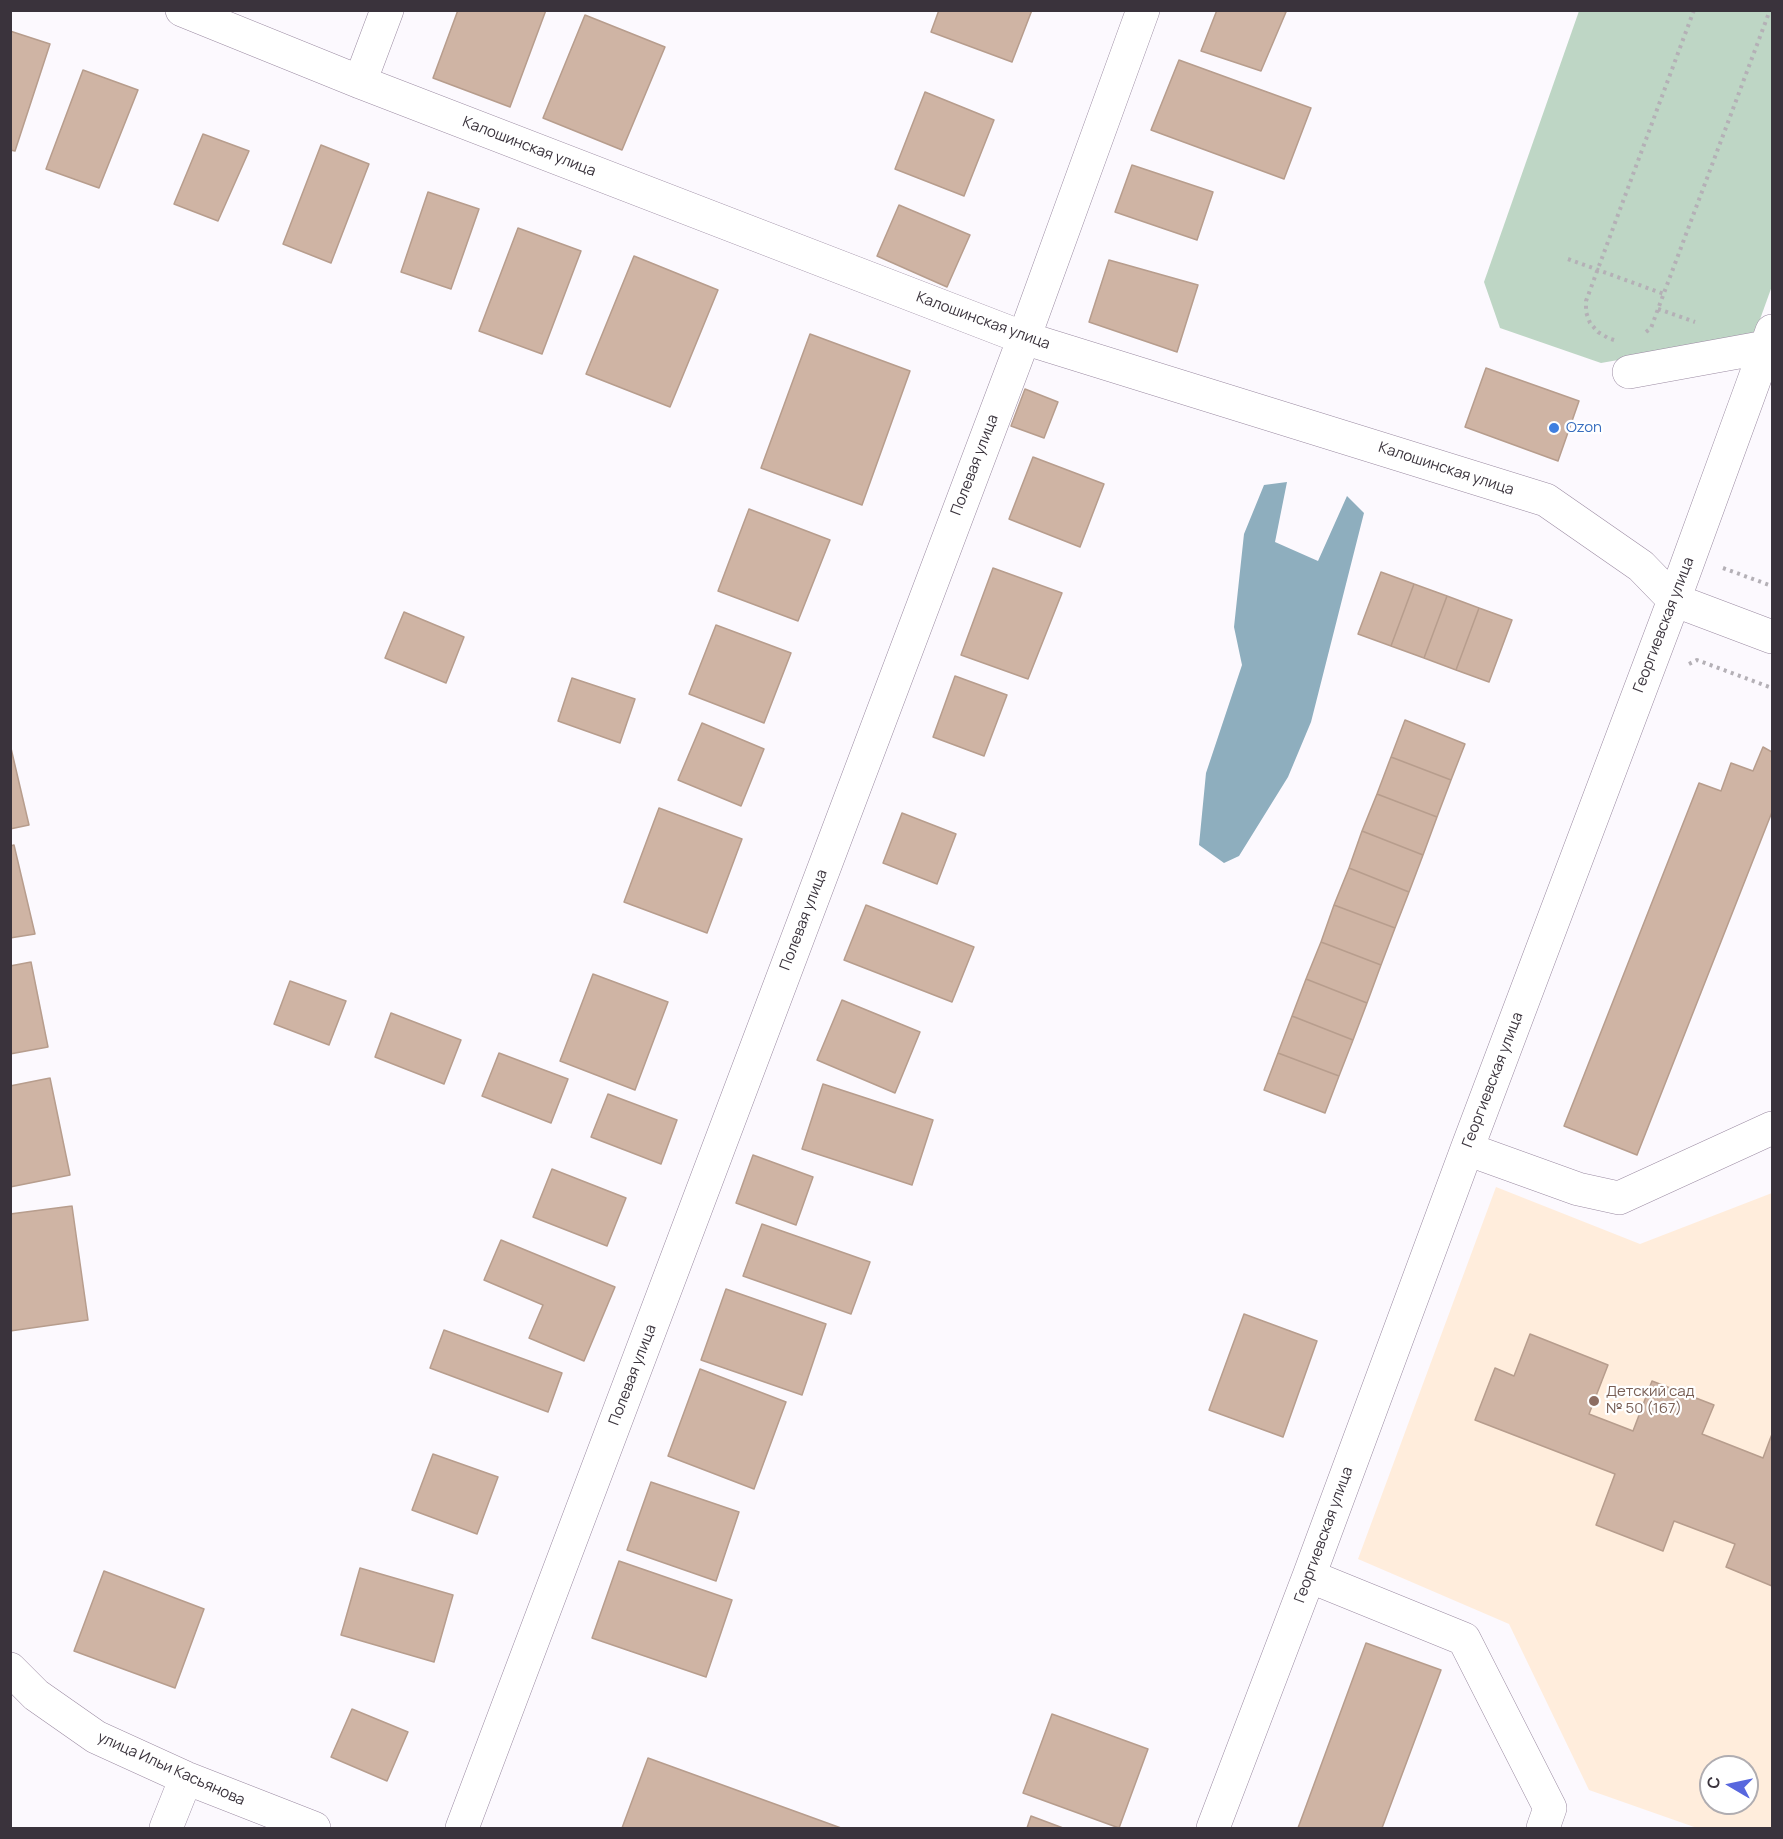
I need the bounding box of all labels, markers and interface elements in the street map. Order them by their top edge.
street label: Калошинская улица [460,113,598,181]
street label: Калошинская улица [914,288,1052,354]
street label: Полевая улица [947,412,1003,518]
place label: Ozon [1566,419,1602,437]
marker: Ozon [1547,421,1561,435]
street label: Калошинская улица [1376,439,1516,499]
street label: Георгиевская улица [1630,555,1698,695]
street label: Полевая улица [776,867,832,973]
street label: Георгиевская улица [1459,1010,1527,1150]
street label: Полевая улица [605,1322,661,1428]
place label: Детский сад № 50 (167) [1606,1383,1695,1418]
marker: Детский сад № 50 (167) [1587,1394,1601,1408]
street label: Георгиевская улица [1291,1465,1357,1605]
street label: улица Ильи Касьянова [94,1728,248,1810]
north arrow [1699,1755,1759,1815]
text: С [1701,1775,1725,1790]

